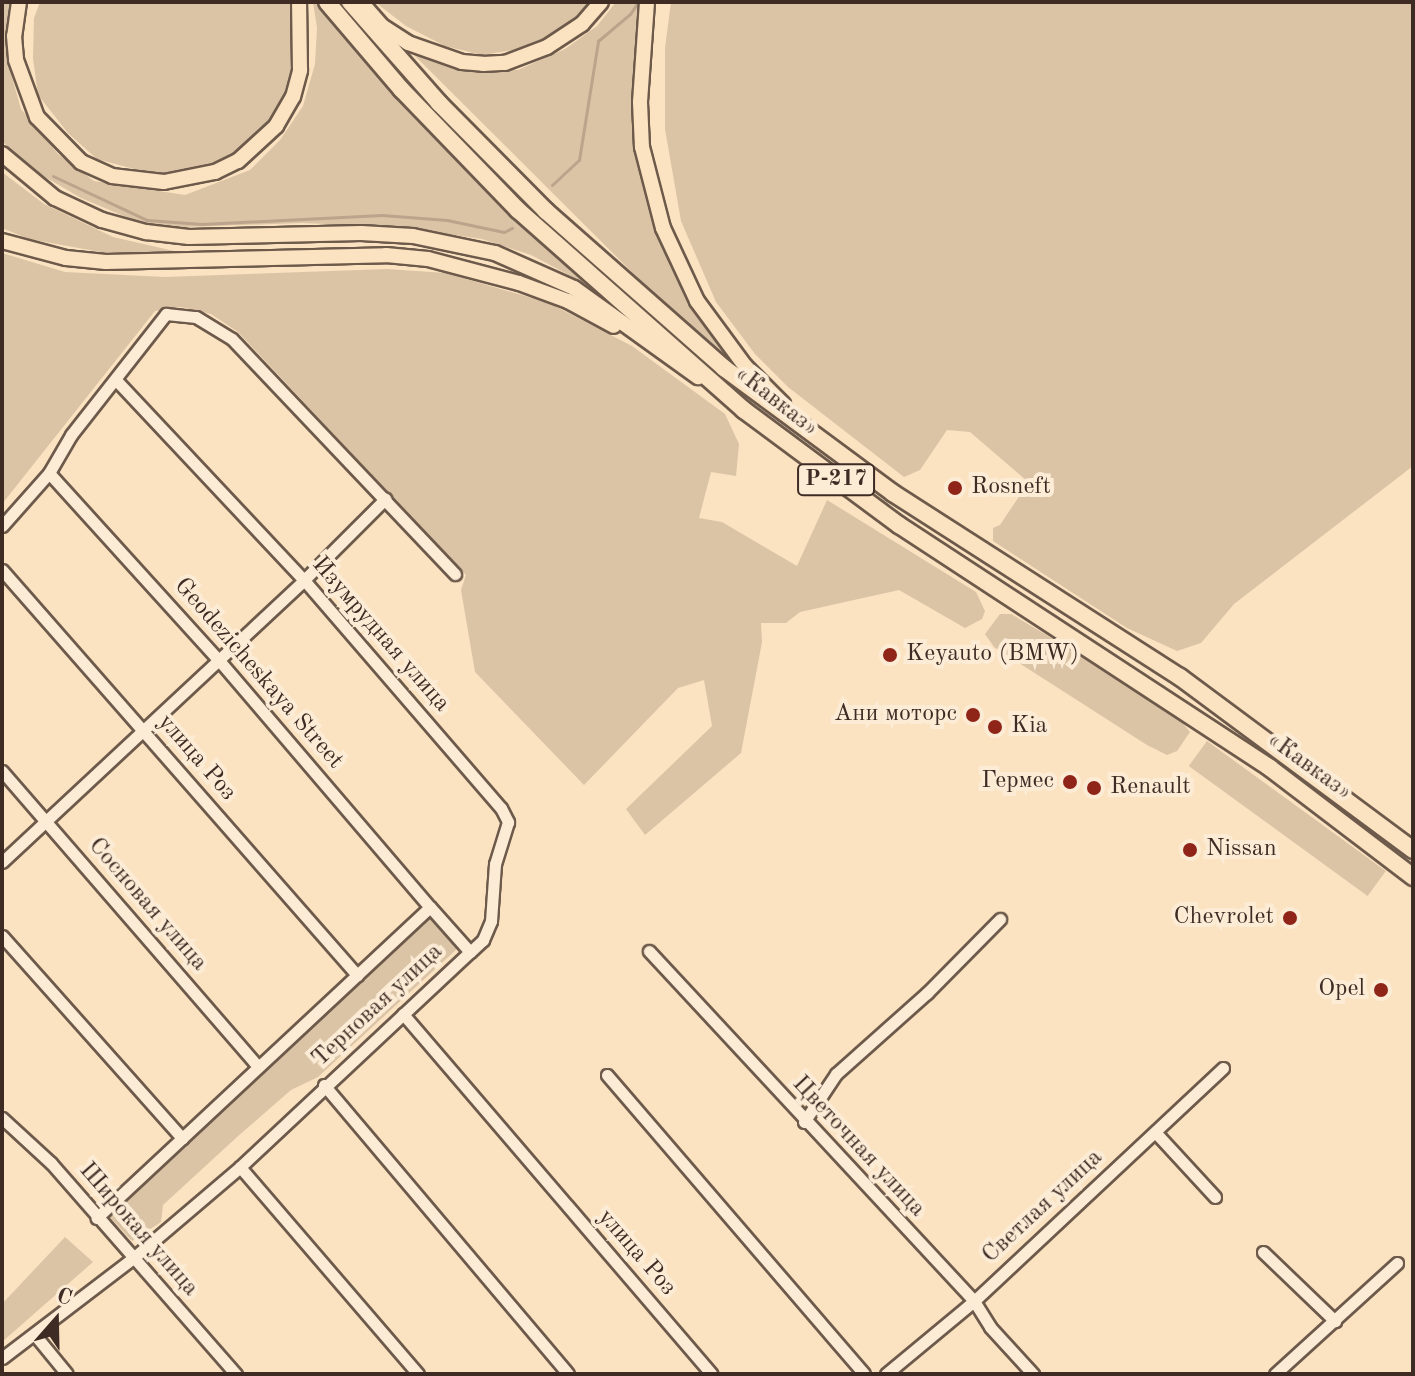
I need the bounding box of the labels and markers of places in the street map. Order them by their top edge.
place label: Rosneft [971,474,1051,502]
marker: Rosneft [946,479,964,497]
place label: Keyauto (BMW) [906,641,1079,669]
marker: Keyauto (BMW) [881,646,899,664]
place label: Ани моторс [834,701,957,729]
marker: Ани моторс [964,706,982,724]
place label: Kia [1011,713,1047,741]
marker: Kia [986,718,1004,736]
place label: Гермес [981,768,1054,796]
marker: Гермес [1061,773,1079,791]
place label: Renault [1110,774,1191,802]
marker: Renault [1085,779,1103,797]
place label: Nissan [1206,836,1277,864]
marker: Nissan [1181,841,1199,859]
place label: Chevrolet [1173,904,1274,932]
marker: Chevrolet [1281,909,1299,927]
place label: Opel [1318,976,1365,1004]
marker: Opel [1372,981,1390,999]

